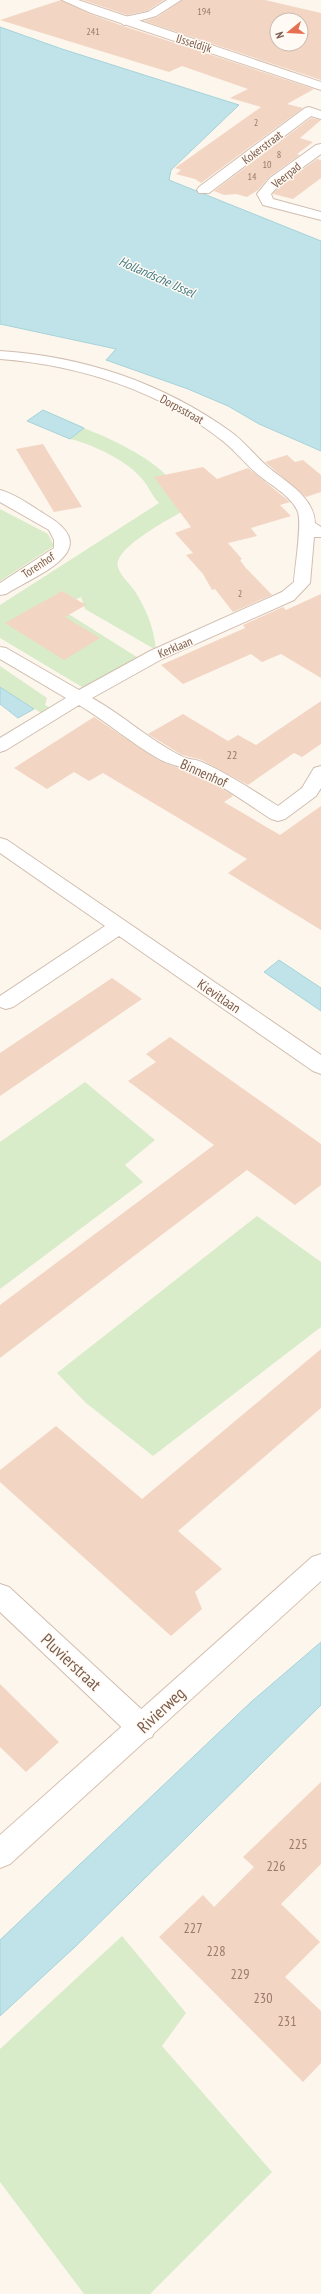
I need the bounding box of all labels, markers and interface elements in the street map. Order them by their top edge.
house number: 194 [197,5,211,18]
north arrow [269,12,309,52]
house number: 241 [86,25,100,38]
street label: IJsseldijk [174,30,214,56]
text: N [272,30,287,40]
house number: 2 [254,116,258,129]
street label: Kokerstraat [239,126,286,167]
house number: 8 [277,148,281,161]
house number: 10 [263,158,272,171]
street label: Veerpad [268,159,304,192]
house number: 14 [248,170,257,183]
water label: Hollandsche IJssel [116,253,199,302]
street label: Dorpsstraat [158,391,207,427]
street label: Torenhof [19,548,58,581]
house number: 2 [238,587,242,600]
street label: Kerklaan [155,633,195,661]
house number: 22 [227,747,237,762]
street label: Binnenhof [178,755,231,791]
street label: Kievitlaan [194,975,244,1017]
street label: Pluvierstraat [36,1629,106,1696]
street label: Rivierweg [132,1682,190,1738]
house number: 225 [289,1835,307,1853]
house number: 226 [267,1857,285,1875]
house number: 227 [184,1919,202,1937]
house number: 228 [207,1942,225,1960]
house number: 229 [231,1965,249,1983]
house number: 230 [254,1989,272,2007]
house number: 231 [278,2012,296,2030]

